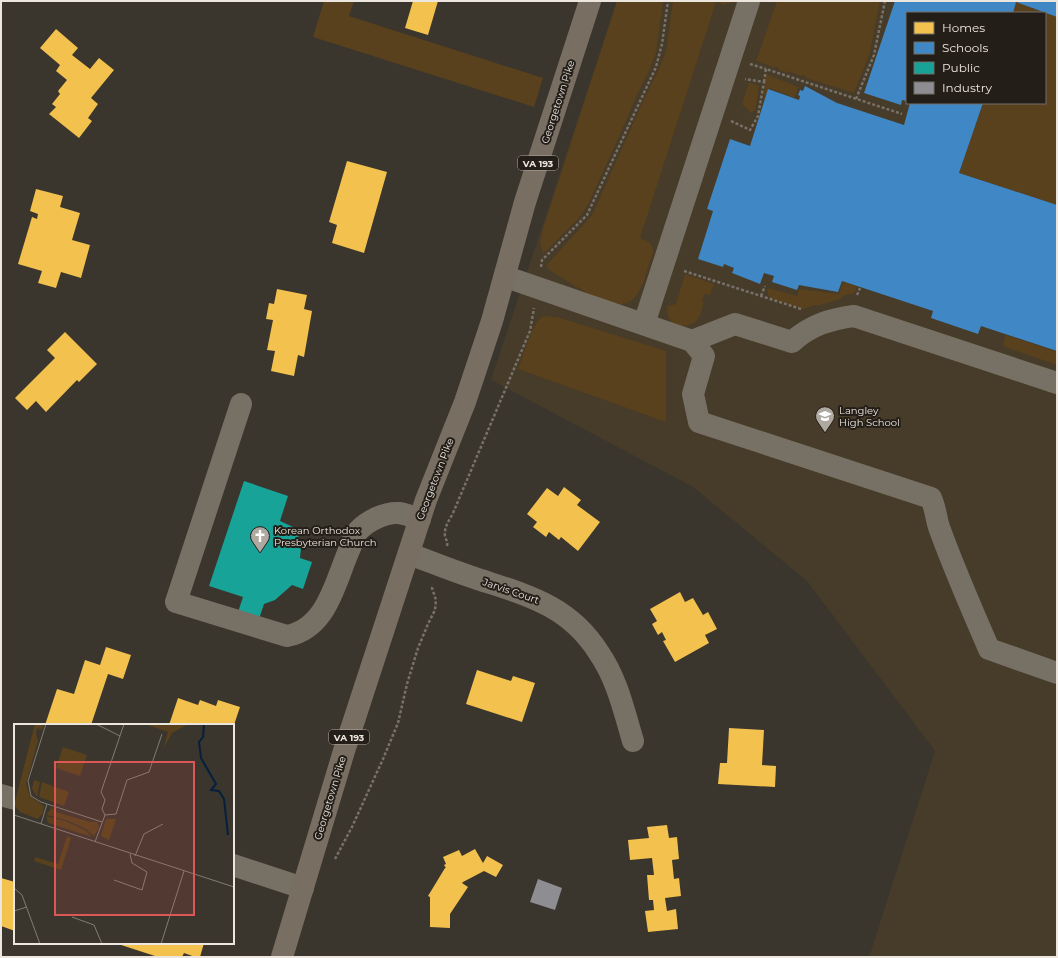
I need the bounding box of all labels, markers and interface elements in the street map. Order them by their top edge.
legend [906,12,1046,104]
text: Homes [942,20,985,35]
text: Schools [942,40,988,55]
street label: Georgetown Pike [538,59,578,145]
text: Public [942,60,980,75]
text: Industry [942,80,992,95]
road number: VA 193 [518,156,558,170]
place label: Langley High School [839,404,900,429]
school or university icon: Langley High School [814,405,836,433]
street label: Georgetown Pike [413,436,457,522]
place label: Korean Orthodox Presbyterian Church [274,524,376,549]
church icon: Korean Orthodox Presbyterian Church [249,525,271,553]
street label: Jarvis Court [480,575,541,607]
inset map [14,724,234,944]
road number: VA 193 [329,730,369,744]
street label: Georgetown Pike [311,755,349,841]

